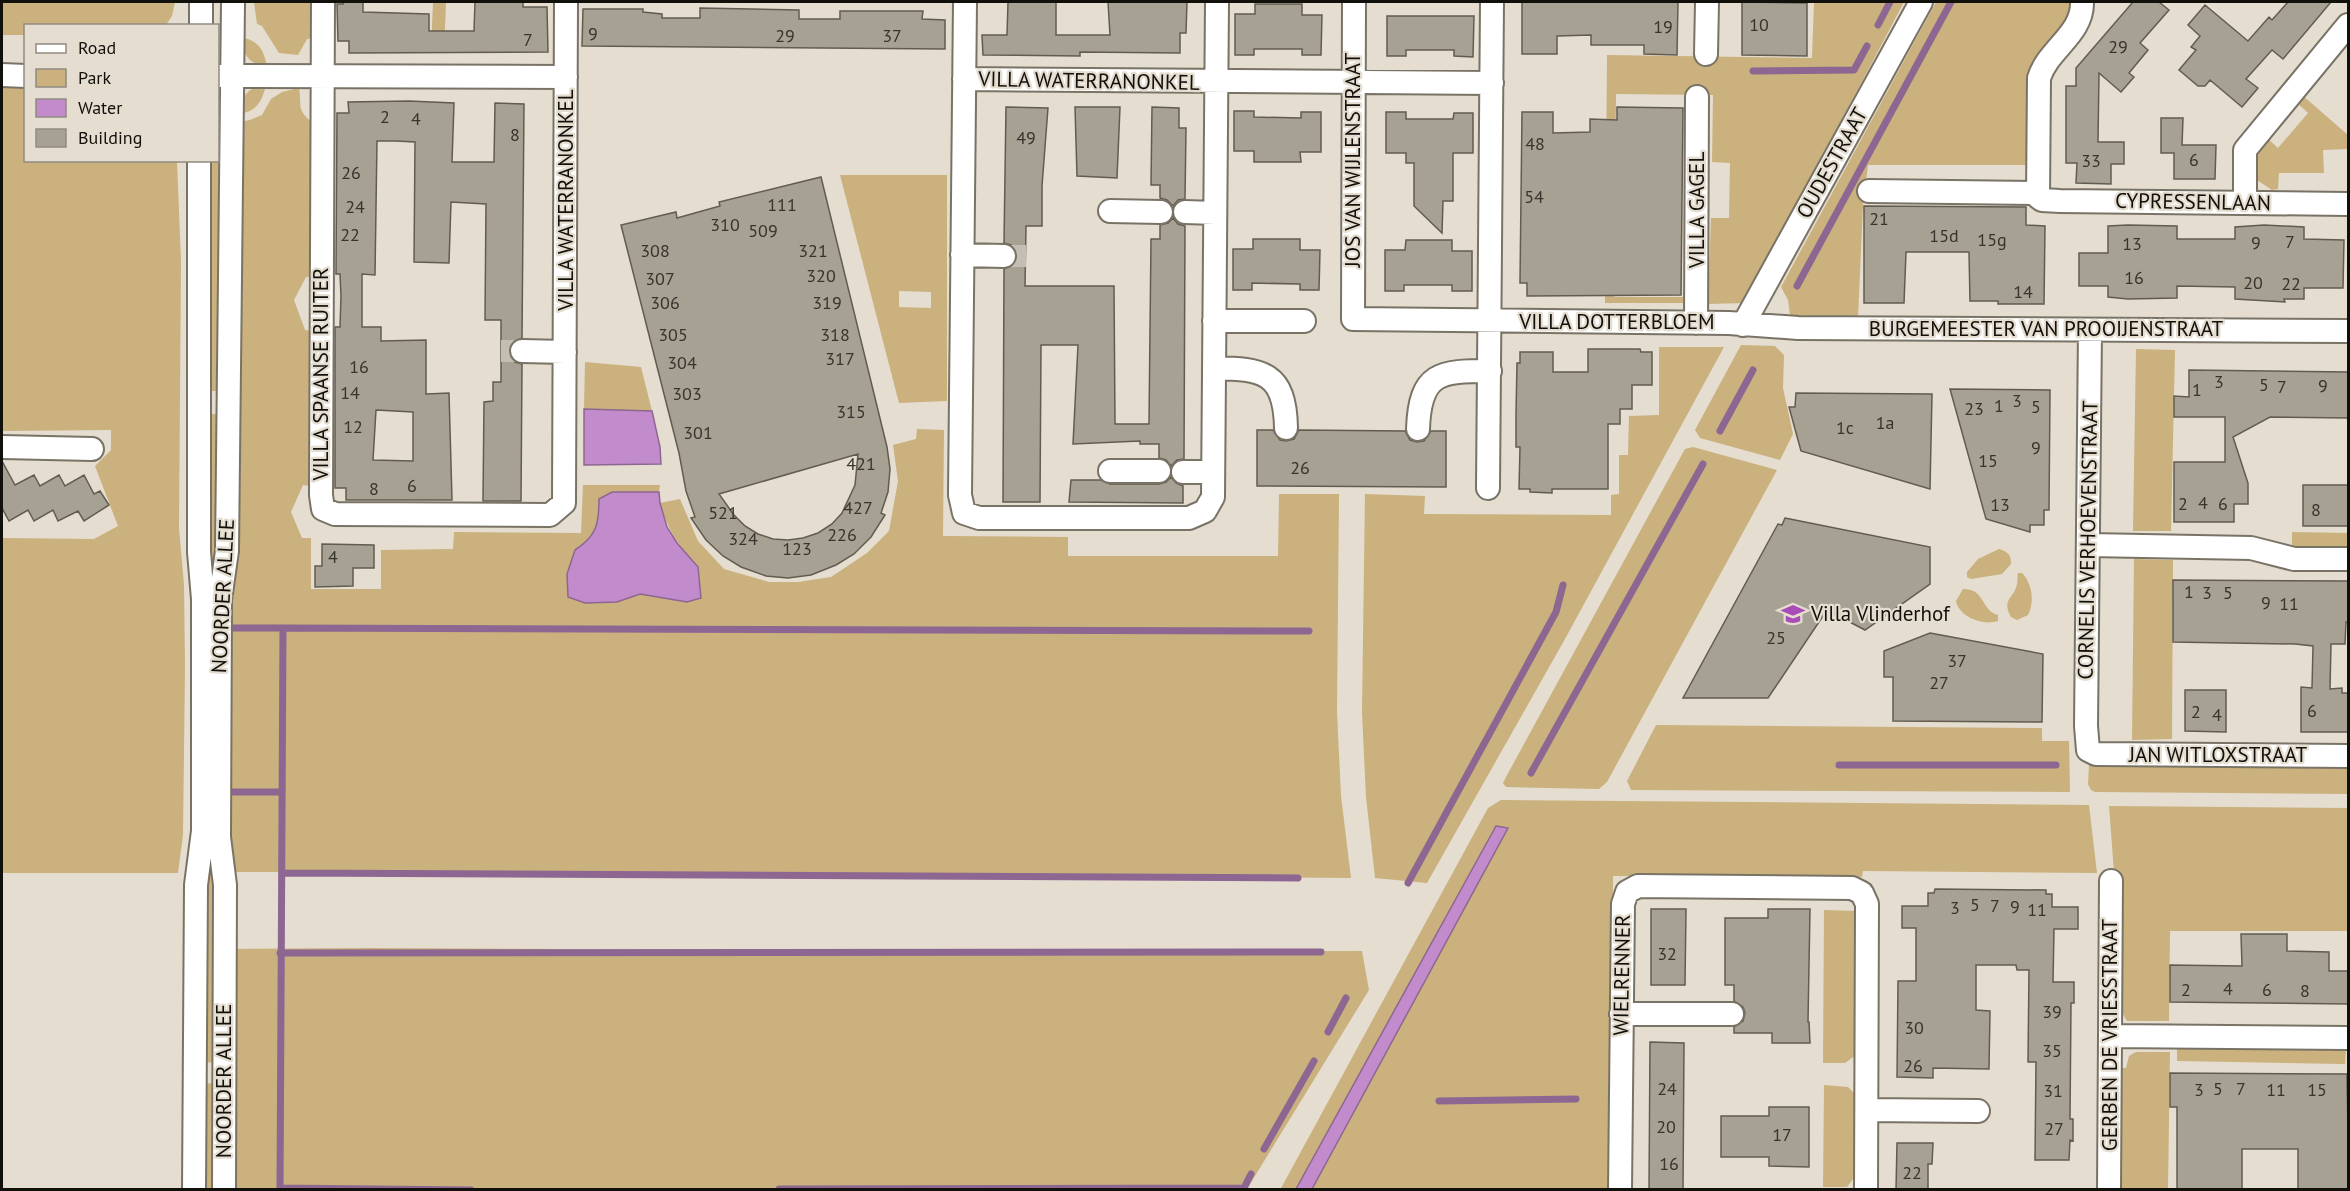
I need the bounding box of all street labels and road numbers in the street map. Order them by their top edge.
street label: JOS VAN WIJLENSTRAAT [1339,52,1366,268]
street label: VILLA WATERRANONKEL [977,65,1200,96]
street label: VILLA WATERRANONKEL [552,89,579,312]
street label: OUDESTRAAT [1790,102,1873,223]
street label: VILLA GAGEL [1683,152,1710,269]
street label: CYPRESSENLAAN [2115,187,2271,216]
street label: VILLA SPAANSE RUITER [307,268,334,481]
street label: VILLA DOTTERBLOEM [1518,308,1715,335]
street label: BURGEMEESTER VAN PROOIJENSTRAAT [1869,315,2224,342]
street label: CORNELIS VERHOEVENSTRAAT [2072,400,2103,680]
street label: NOORDER ALLEE [205,518,240,674]
street label: JAN WITLOXSTRAAT [2128,741,2307,768]
street label: WIELRENNER [1607,914,1636,1036]
street label: GERBEN DE VRIESSTRAAT [2096,918,2123,1151]
street label: NOORDER ALLEE [210,1004,237,1158]

